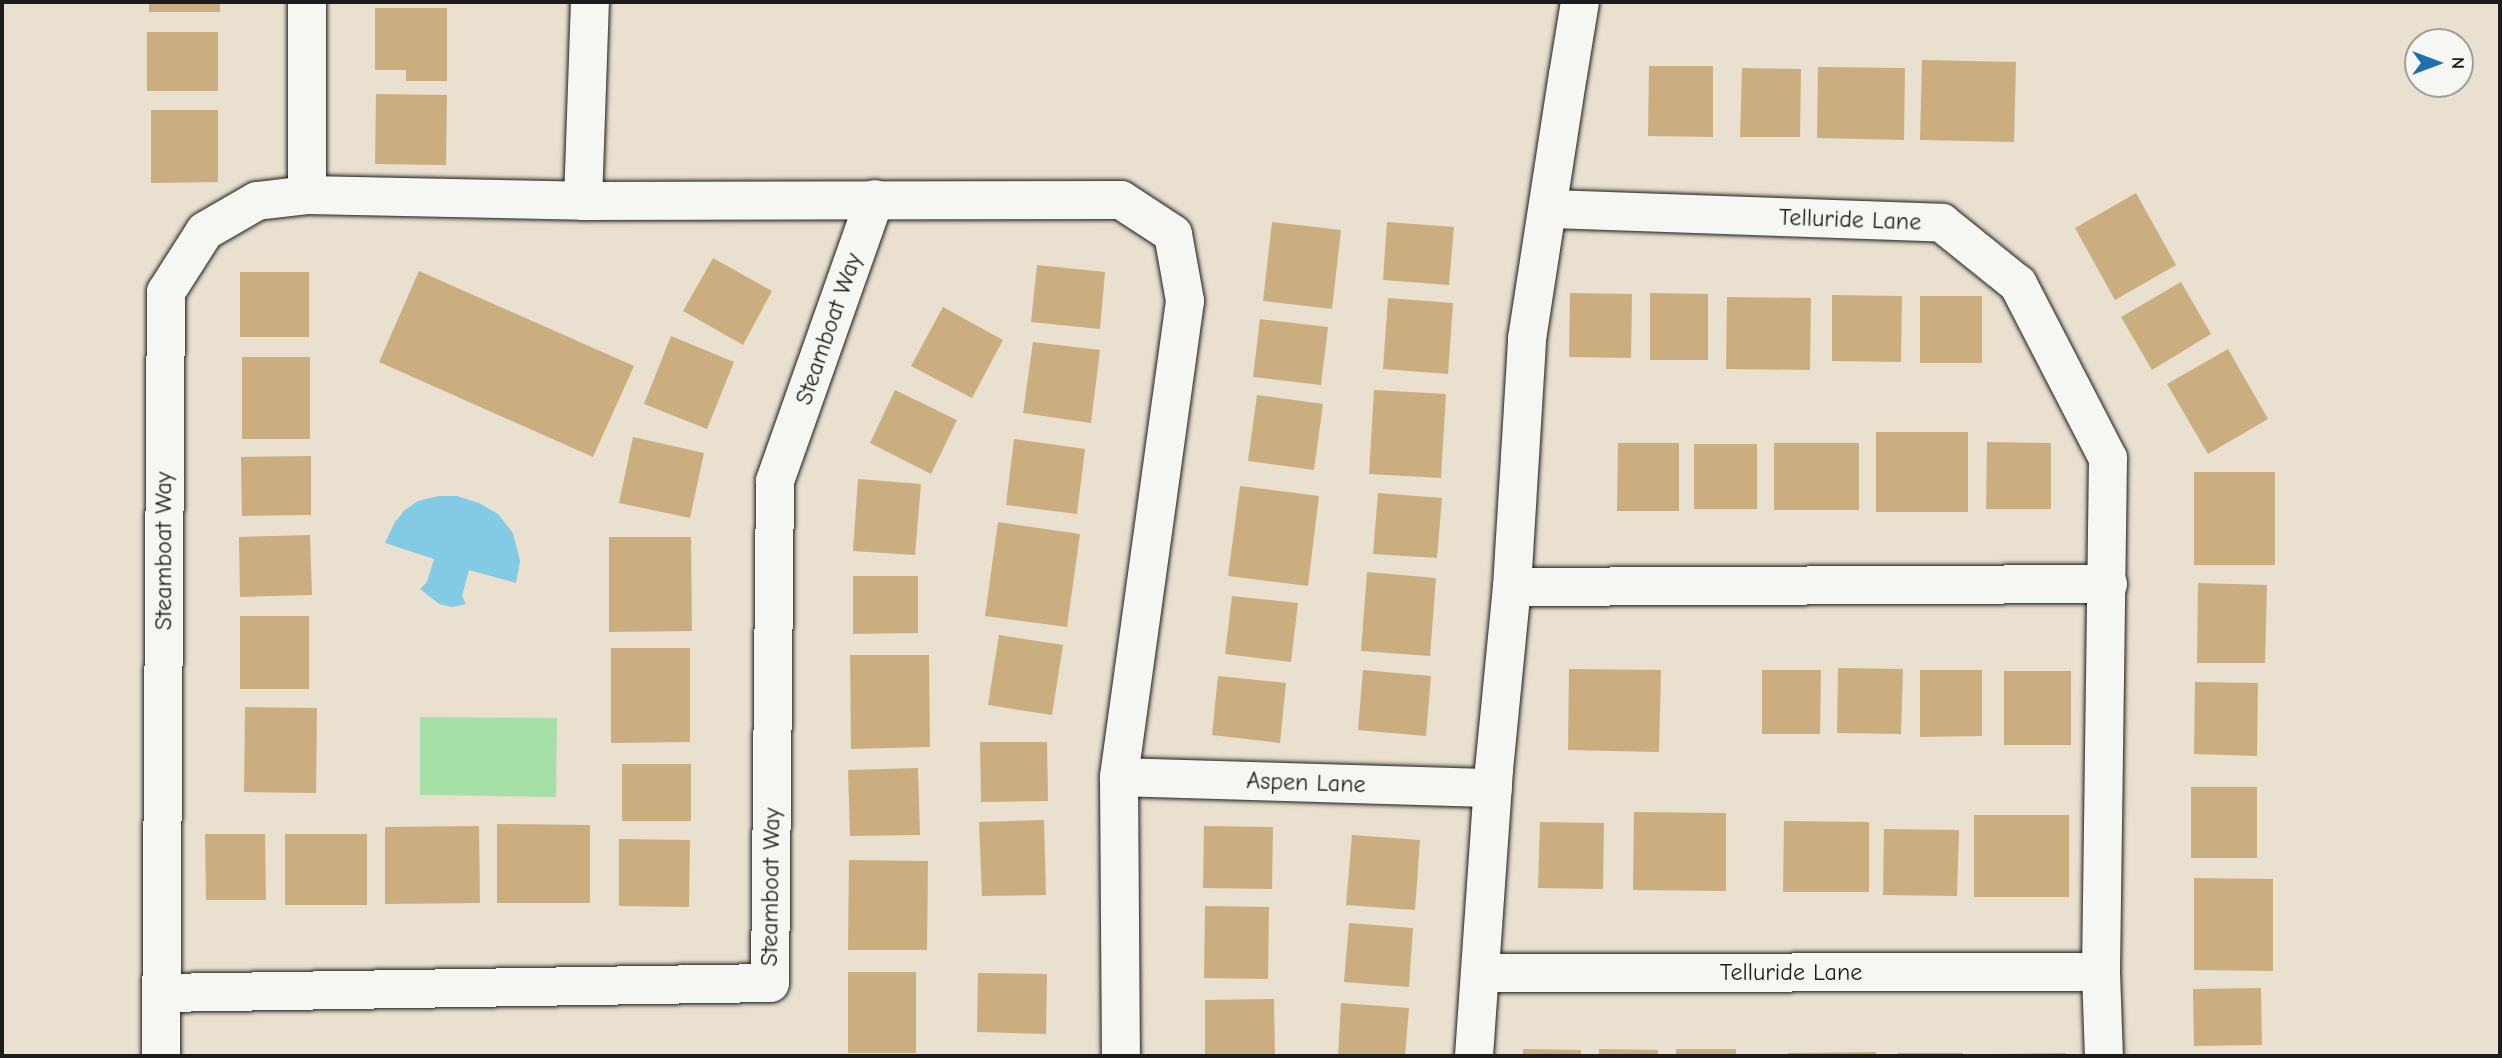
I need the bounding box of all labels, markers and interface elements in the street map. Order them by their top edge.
north arrow [2404,28,2474,98]
text: N [2447,57,2469,69]
street label: Telluride Lane [1778,203,1922,237]
street label: Steamboat Way [790,249,868,409]
street label: Steamboat Way [150,472,178,630]
street label: Aspen Lane [1246,767,1366,799]
street label: Steamboat Way [755,807,787,967]
street label: Telluride Lane [1720,959,1862,987]

